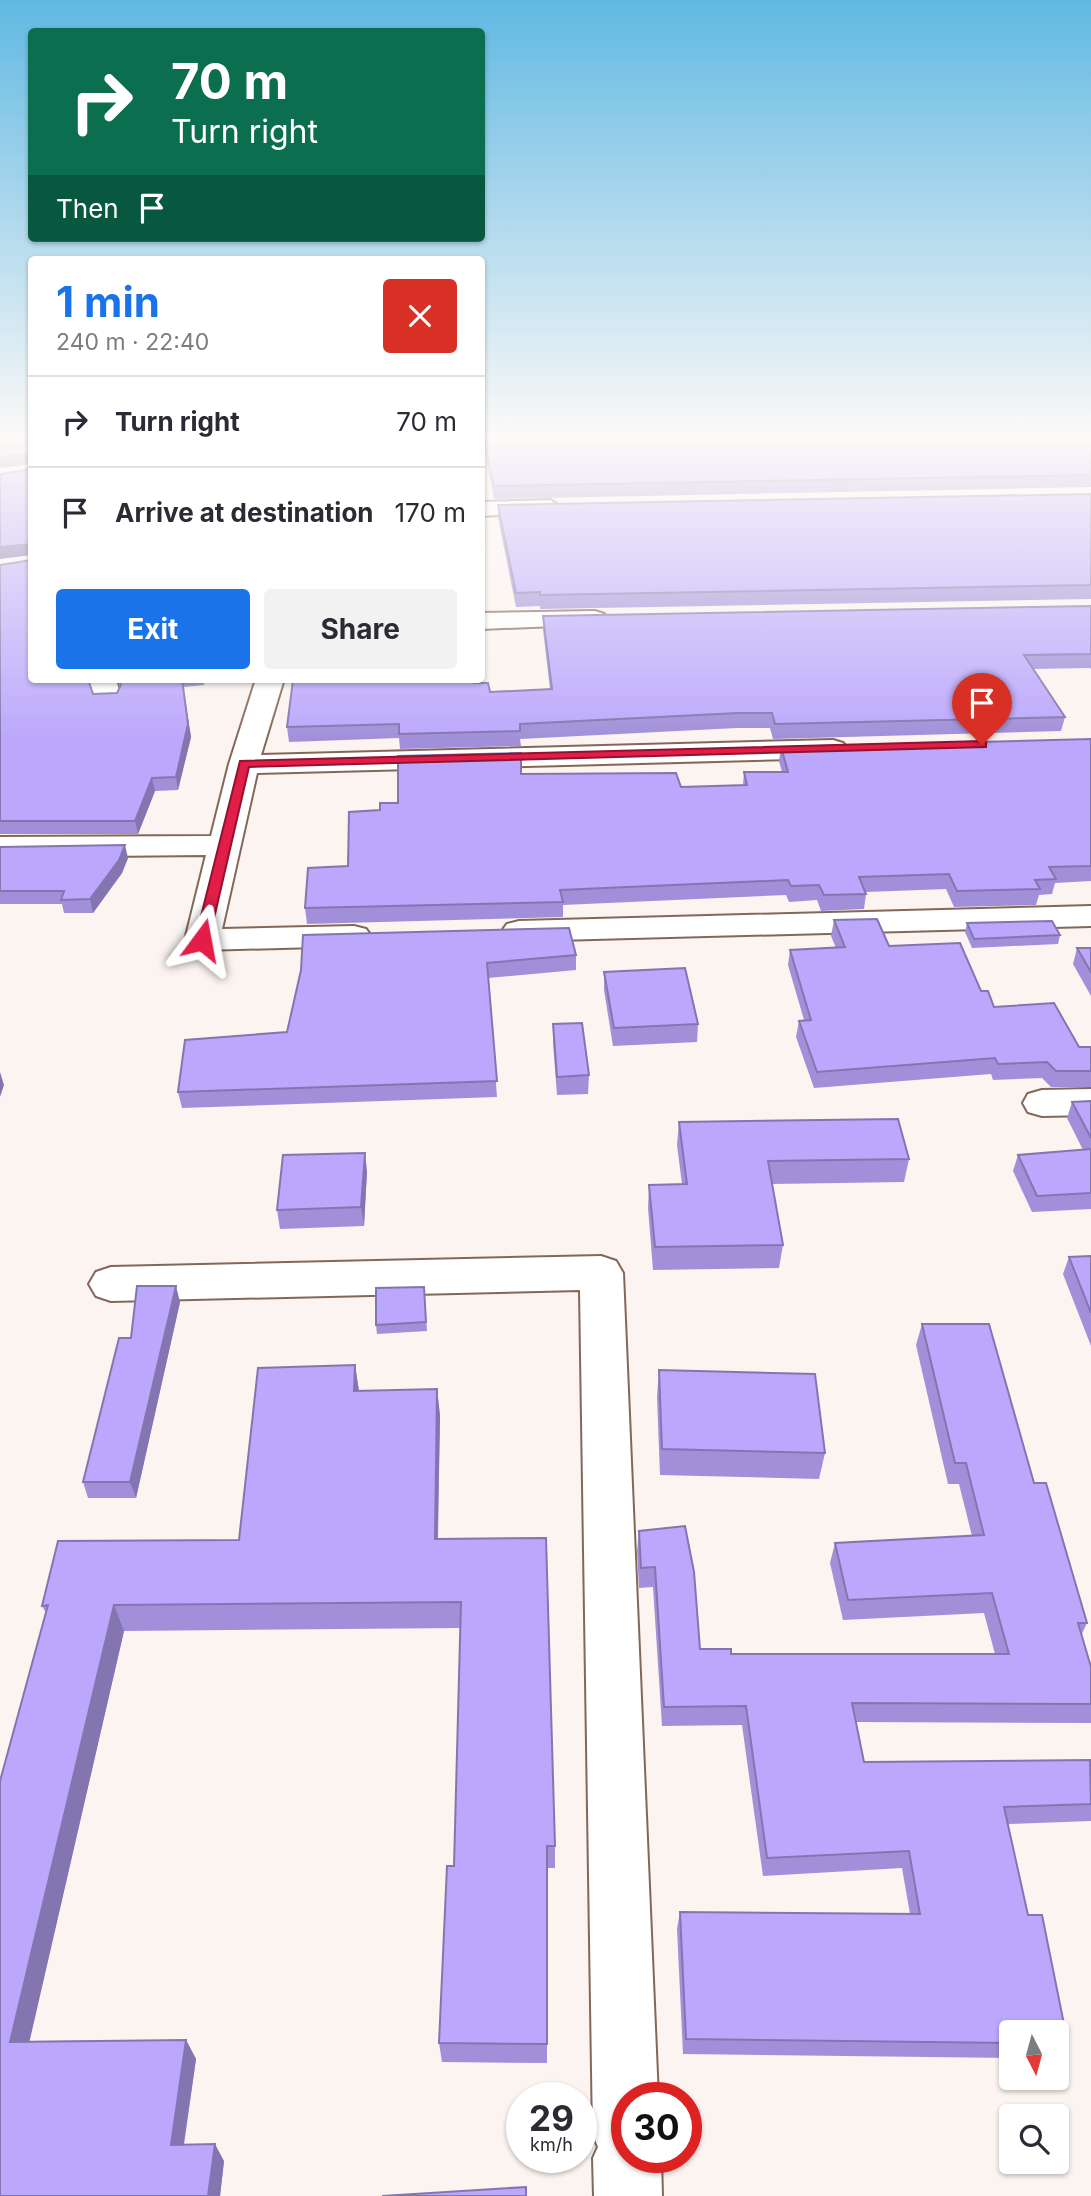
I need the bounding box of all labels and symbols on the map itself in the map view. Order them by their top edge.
pin [952,673,1012,745]
position arrow [165,903,239,977]
north arrow [999,2020,1069,2090]
speed limit sign: 30 [611,2082,702,2173]

